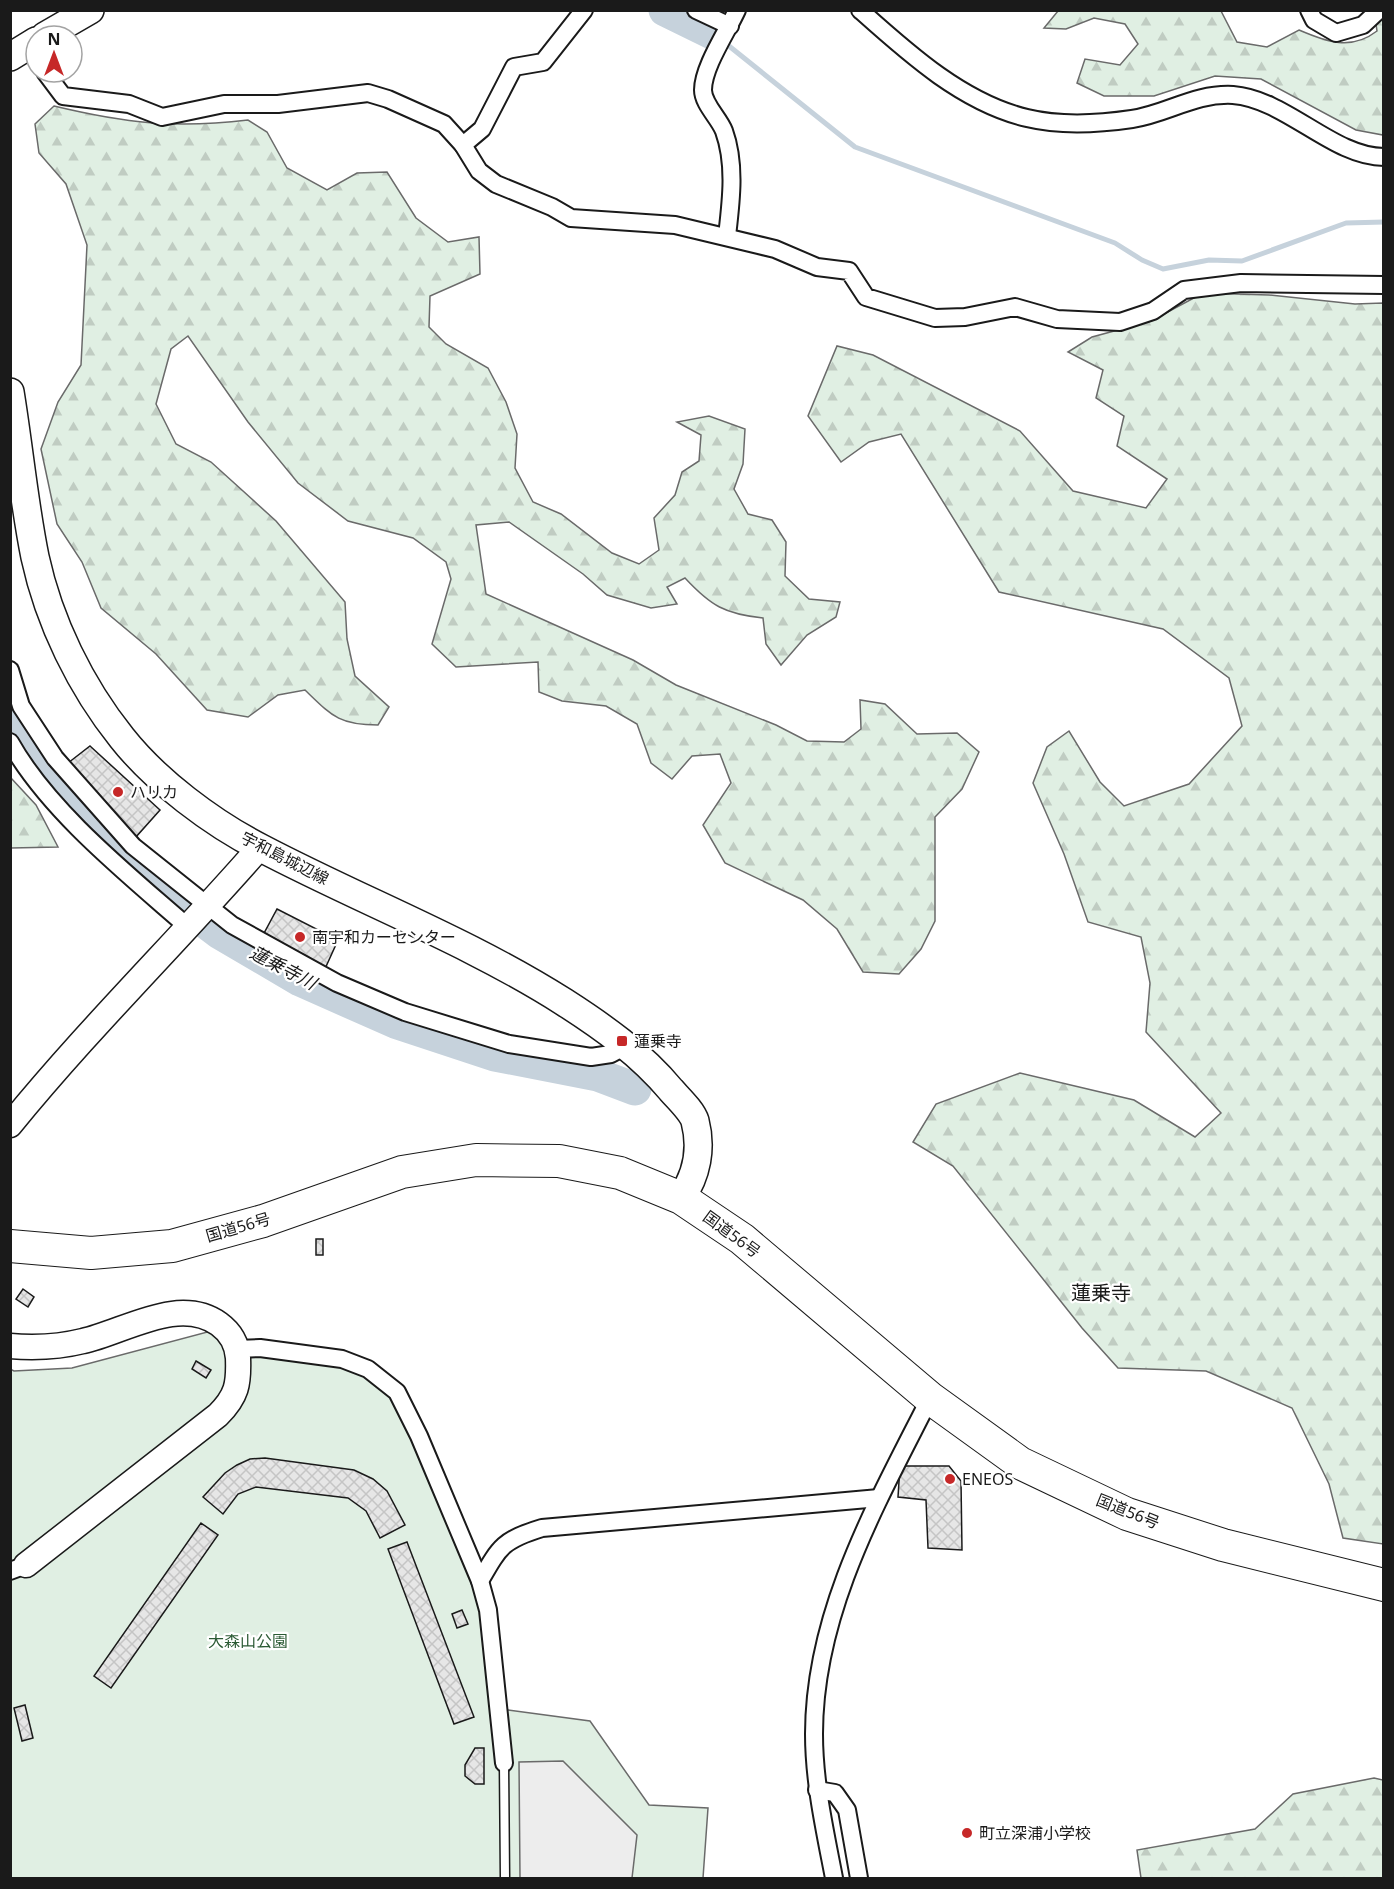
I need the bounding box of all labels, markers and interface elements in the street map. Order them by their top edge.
north arrow [24,24,84,84]
text: N [47,28,61,50]
place label: ハリカ [130,781,178,803]
marker: ハリカ [111,785,125,799]
street label: 宇和島城辺線 [237,826,333,890]
place label: 南宇和カーセンター [312,926,456,948]
marker: 南宇和カーセンター [293,930,307,944]
water label: 蓮乗寺川 [246,940,323,996]
place label: 蓮乗寺 [634,1030,682,1052]
marker: 蓮乗寺 [615,1034,629,1048]
street label: 国道56号 [699,1206,765,1262]
street label: 国道56号 [203,1207,273,1247]
district label: 蓮乗寺 [1071,1279,1131,1306]
place label: ENEOS [962,1468,1013,1490]
marker: ENEOS [943,1472,957,1486]
street label: 国道56号 [1093,1488,1163,1534]
park label: 大森山公園 [208,1630,288,1652]
place label: 町立深浦小学校 [979,1822,1091,1844]
marker: 町立深浦小学校 [960,1826,974,1840]

